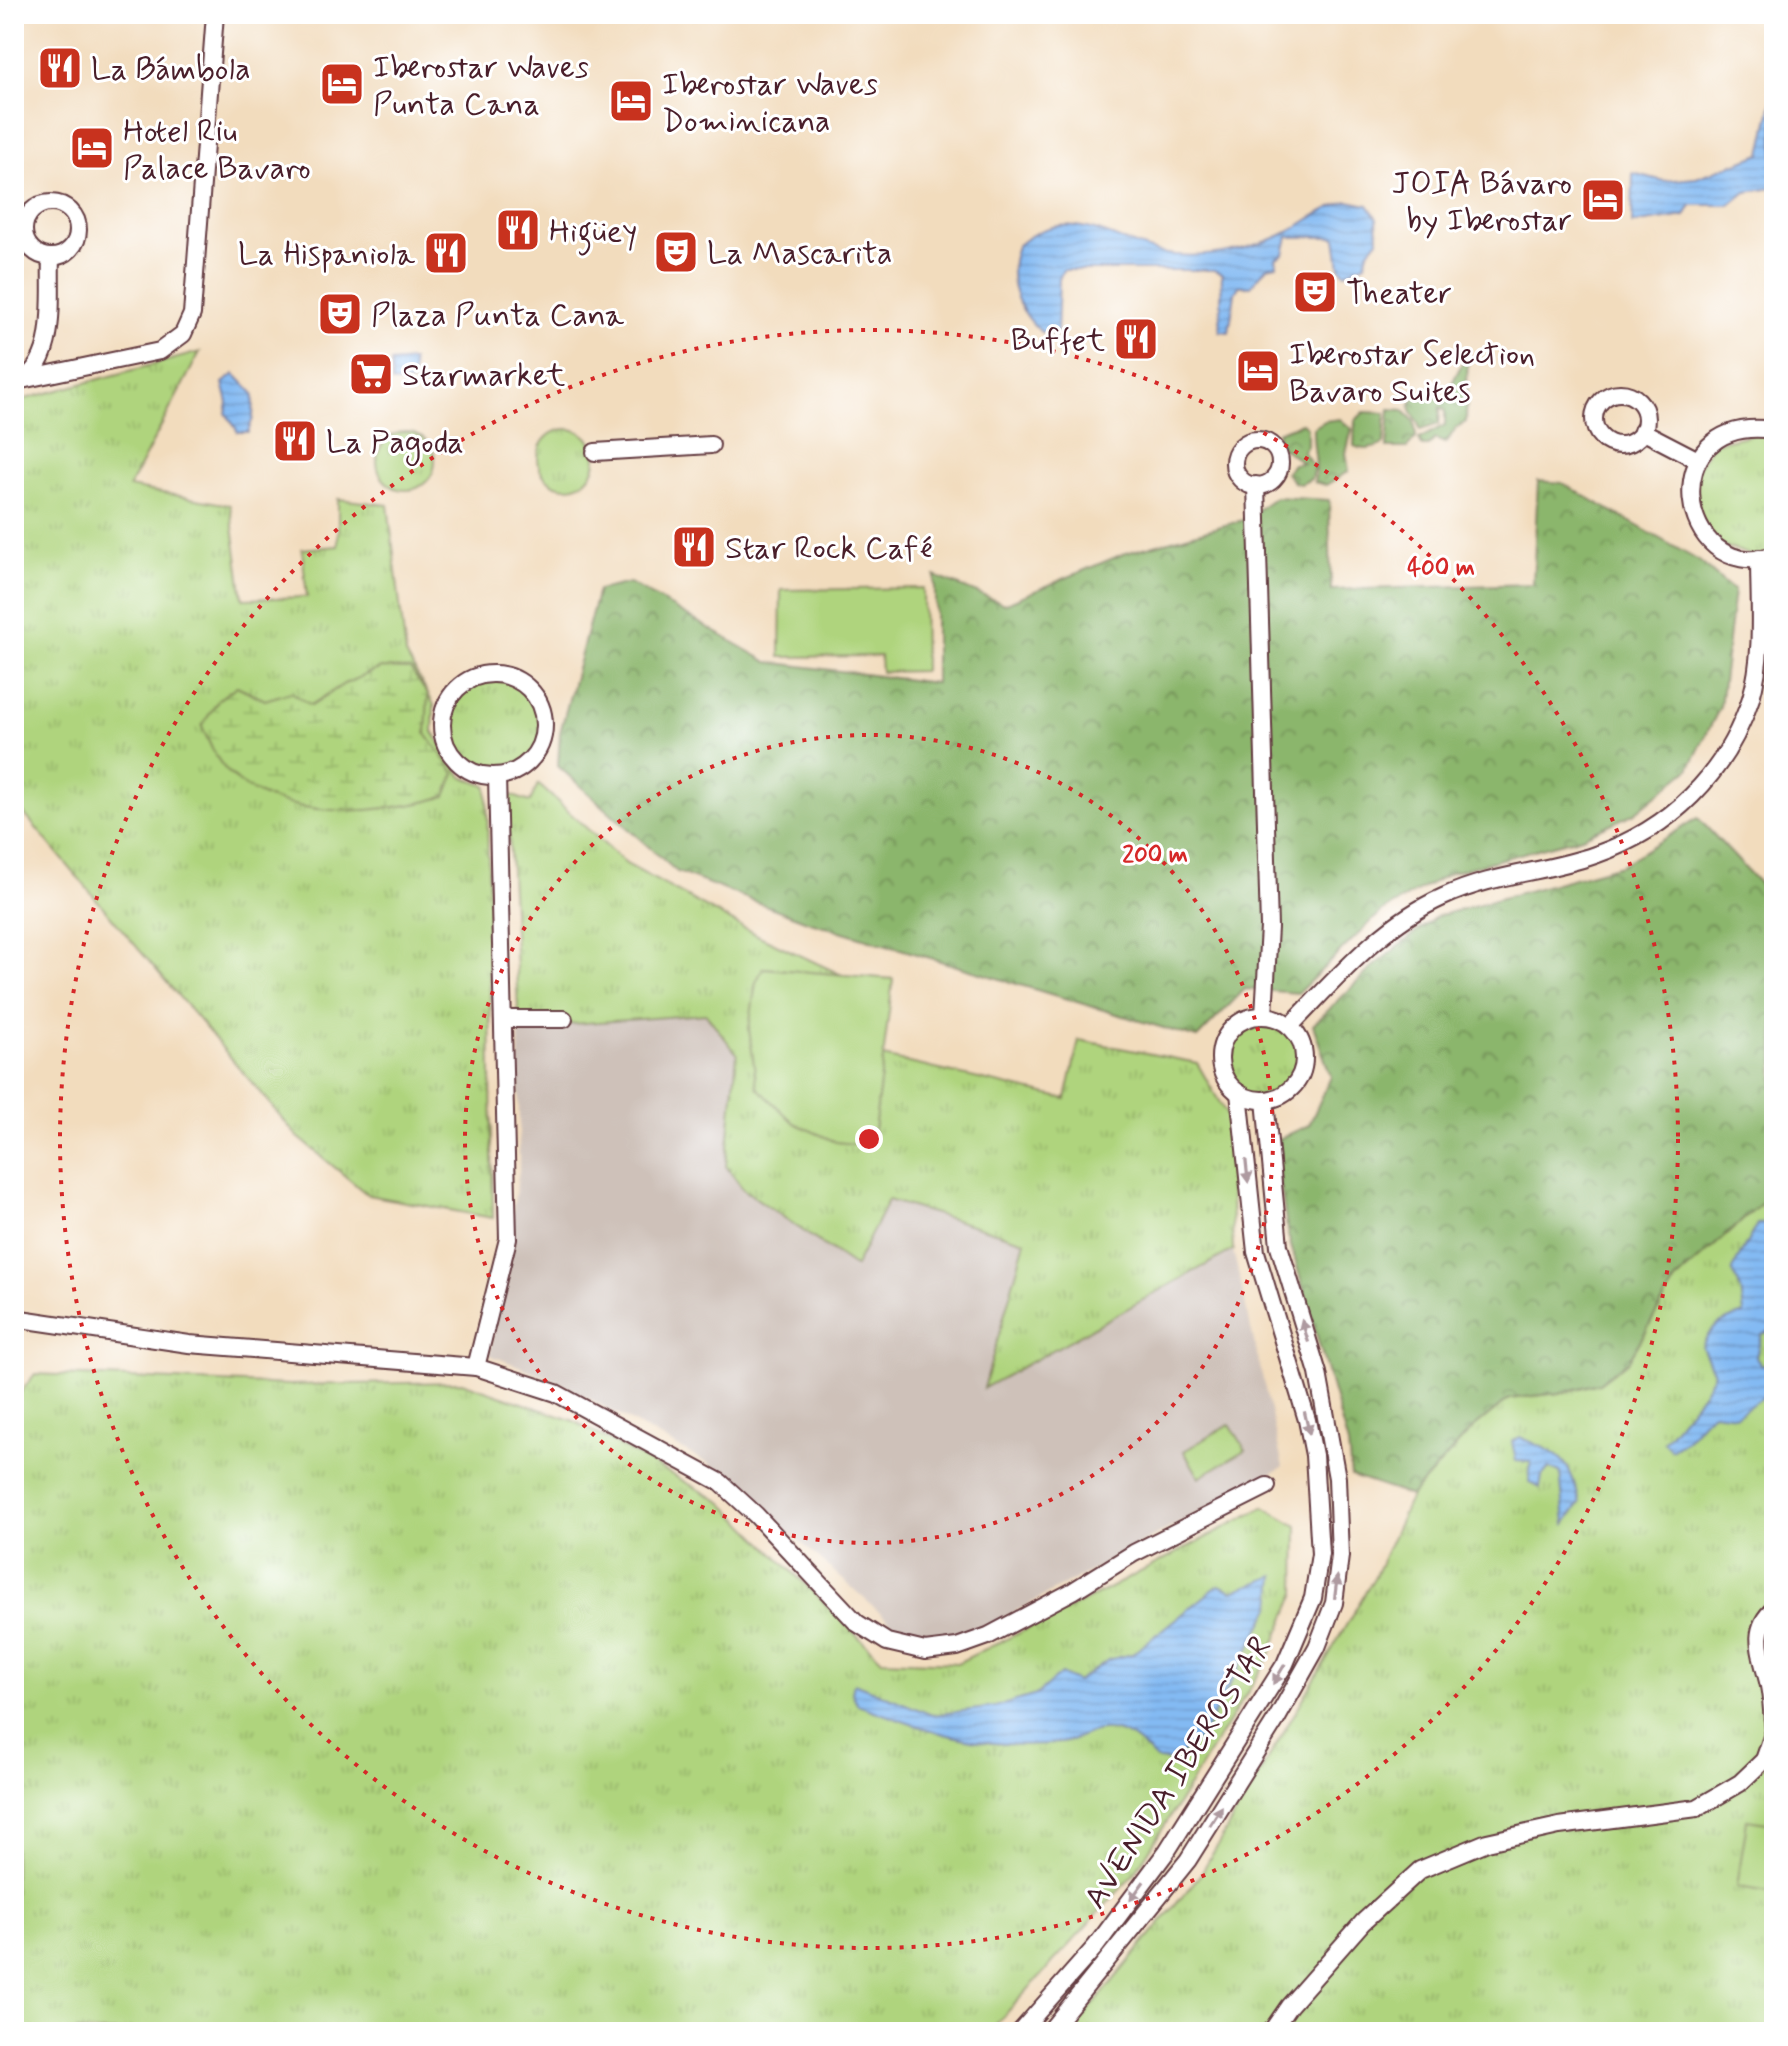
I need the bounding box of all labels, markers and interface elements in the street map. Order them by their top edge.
restaurant icon: La Bámbola [36,44,84,92]
place label: Iberostar Waves Punta Cana [373,47,589,126]
place label: La Bámbola [91,49,251,91]
hotel icon: Iberostar Waves Punta Cana [318,60,366,108]
place label: Iberostar Waves Dominicana [662,64,878,143]
hotel icon: Iberostar Waves Dominicana [607,77,655,125]
place label: Hotel Riu Palace Bavaro [123,111,311,190]
hotel icon: Hotel Riu Palace Bavaro [68,124,116,172]
place label: JOIA Bávaro by Iberostar [1392,163,1572,242]
hotel icon: JOIA Bávaro by Iberostar [1579,176,1627,224]
restaurant icon: Higüey [494,206,542,254]
place label: Higüey [549,211,637,256]
theatre icon: La Mascarita [652,228,700,276]
restaurant icon: La Hispaniola [422,229,470,277]
place label: La Mascarita [707,233,892,275]
place label: La Hispaniola [238,234,416,276]
theatre icon: Theater [1291,268,1339,316]
place label: Theater [1346,273,1452,315]
theatre icon: Plaza Punta Cana [316,290,364,338]
place label: Plaza Punta Cana [371,295,625,337]
restaurant icon: Buffet [1112,315,1160,363]
place label: Buffet [1011,320,1105,362]
place label: Iberostar Selection Bavaro Suites [1289,334,1535,413]
hotel icon: Iberostar Selection Bavaro Suites [1234,347,1282,395]
supermarket icon: Starmarket [347,350,395,398]
place label: Starmarket [402,355,565,397]
restaurant icon: La Pagoda [271,417,319,465]
place label: La Pagoda [326,422,464,466]
restaurant icon: Star Rock Café [670,523,718,571]
place label: Star Rock Café [725,528,933,570]
text: 400 m [1407,553,1475,584]
text: 200 m [1122,840,1188,871]
centre of rings [855,1125,883,1153]
one-way arrow [1241,1159,1254,1184]
one-way arrow [1298,1319,1311,1343]
one-way arrow [1301,1410,1314,1435]
one-way arrow [1330,1574,1343,1599]
street label: AVENIDA IBEROSTAR [1075,1629,1282,1917]
one-way arrow [1273,1663,1287,1685]
one-way arrow [1209,1805,1223,1827]
one-way arrow [1130,1881,1146,1902]

